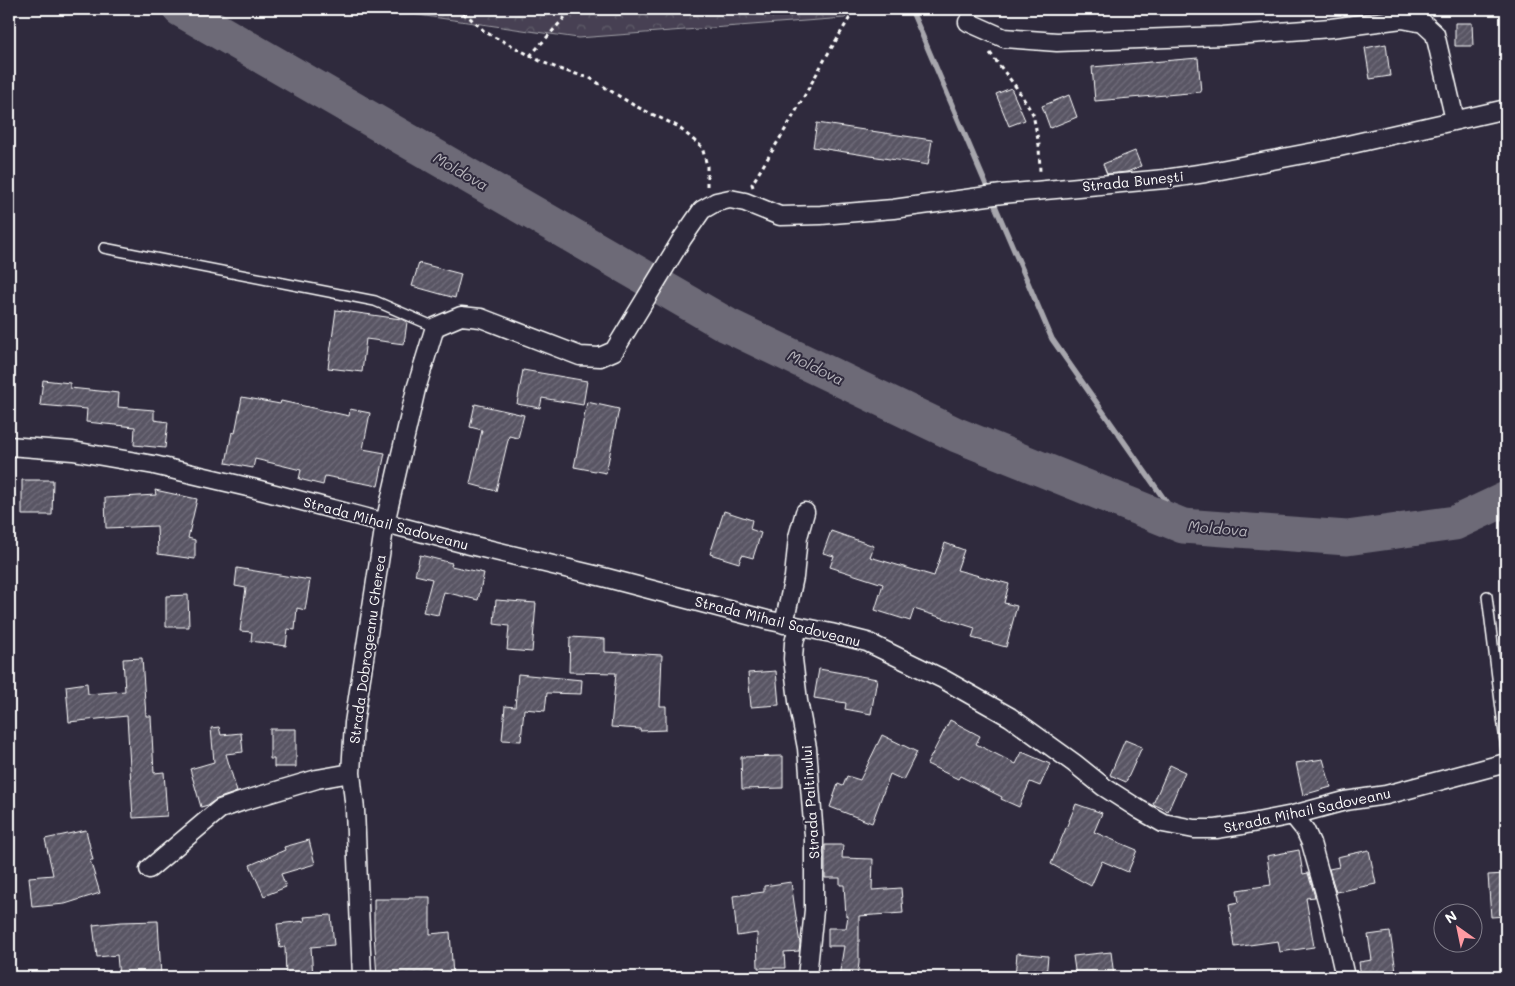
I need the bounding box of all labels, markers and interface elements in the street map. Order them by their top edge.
water label: Moldova [430,147,492,195]
street label: Strada Bunești [1081,166,1185,196]
water label: Moldova [785,345,847,389]
street label: Strada Mihail Sadoveanu [301,492,471,554]
water label: Moldova [1187,515,1249,541]
street label: Strada Dobrogeanu Gherea [344,553,390,745]
street label: Strada Mihail Sadoveanu [693,591,863,651]
street label: Strada Paltinului [797,744,823,860]
street label: Strada Mihail Sadoveanu [1222,783,1392,837]
north arrow [1432,904,1482,954]
text: N [1441,906,1460,928]

